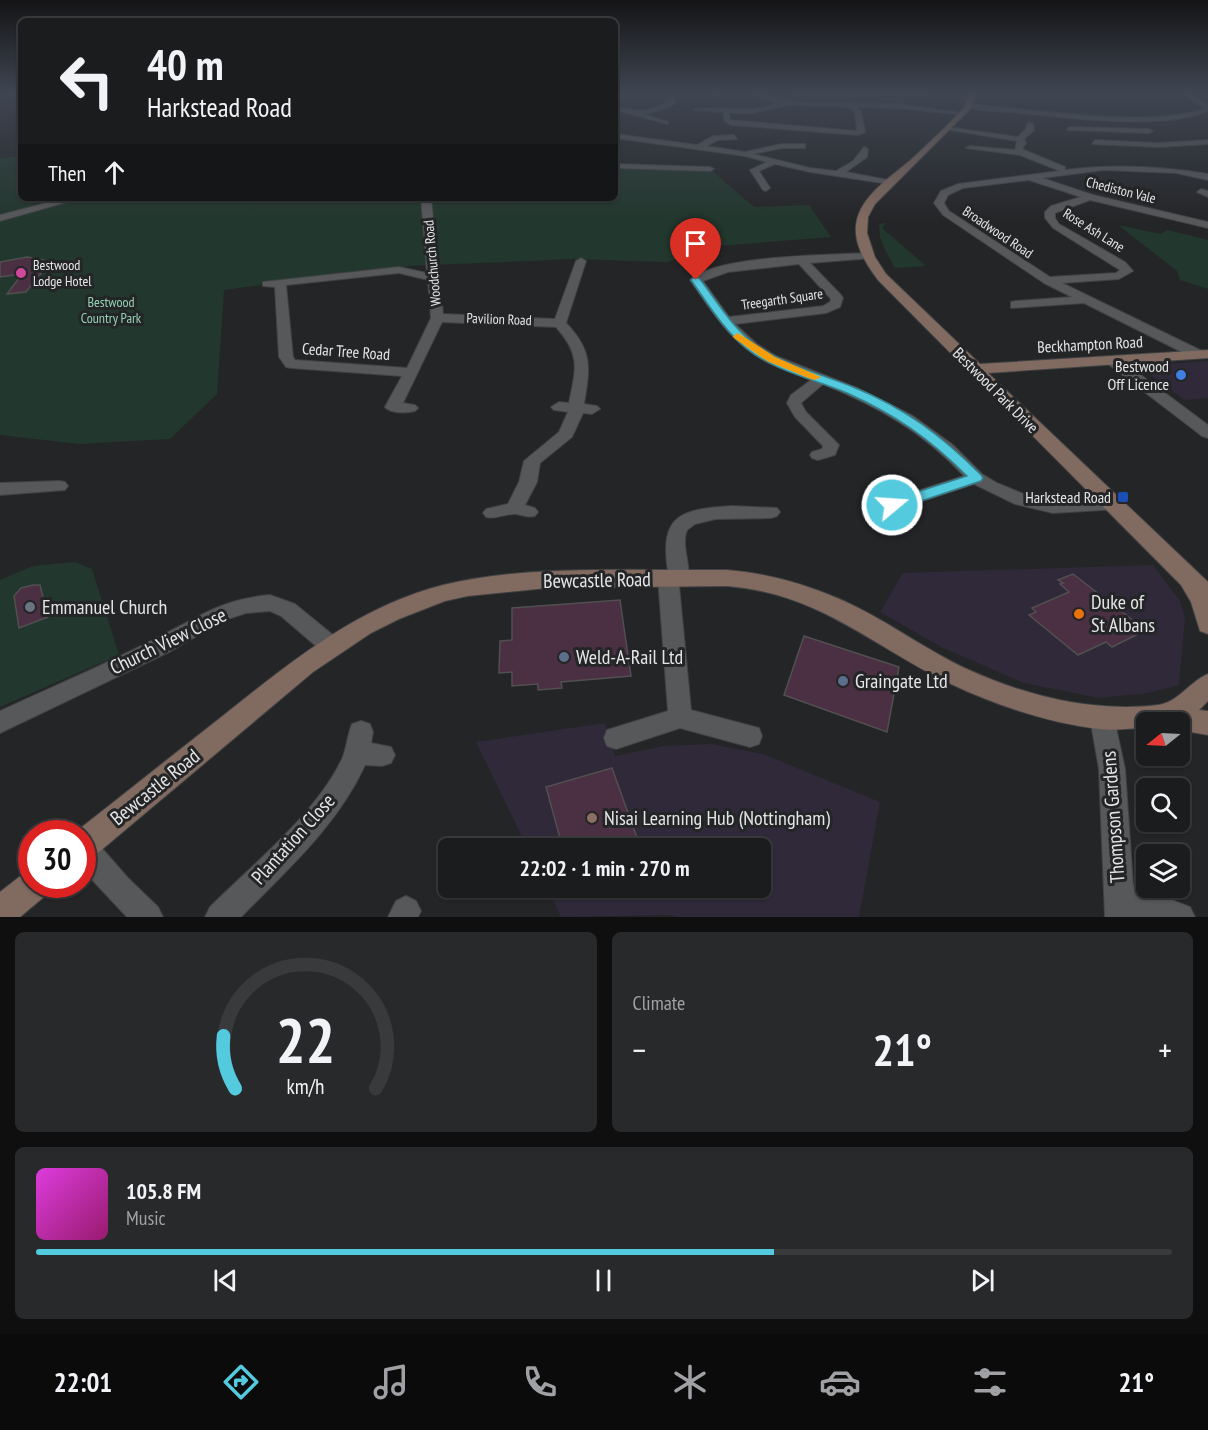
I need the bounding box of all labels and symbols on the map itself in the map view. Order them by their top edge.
street label: Chediston Vale [1084,173,1158,207]
street label: Broadwood Road [959,202,1037,262]
street label: Rose Ash Lane [1060,204,1128,256]
pin [670,218,721,280]
street label: Woodchurch Road [419,219,445,307]
place label: Bestwood Lodge Hotel [33,256,92,290]
marker: Bestwood Lodge Hotel [14,266,28,280]
street label: Treegarth Square [740,284,824,314]
park label: Bestwood Country Park [81,293,142,327]
street label: Pavilion Road [466,309,532,329]
street label: Beckhampton Road [1037,331,1143,357]
street label: Cedar Tree Road [301,338,391,364]
street label: Bestwood Park Drive [949,343,1043,437]
place label: Bestwood Off Licence [1107,356,1169,394]
marker: Bestwood Off Licence [1174,368,1188,382]
position arrow [860,473,924,537]
place label: Harkstead Road [1025,487,1111,507]
marker: Harkstead Road [1116,490,1130,504]
street label: Bewcastle Road [543,566,651,594]
place label: Duke of St Albans [1091,589,1155,638]
place label: Emmanuel Church [42,594,167,620]
marker: Emmanuel Church [23,600,37,614]
street label: Church View Close [105,602,231,680]
marker: Duke of St Albans [1072,607,1086,621]
place label: Weld-A-Rail Ltd [576,644,683,670]
marker: Weld-A-Rail Ltd [557,650,571,664]
place label: Graingate Ltd [855,668,948,694]
marker: Graingate Ltd [836,674,850,688]
north arrow [1136,712,1190,766]
street label: Bewcastle Road [105,743,205,831]
street label: Thompson Gardens [1095,750,1131,884]
street label: Plantation Close [246,788,340,890]
place label: Nisai Learning Hub (Nottingham) [604,805,830,831]
marker: Nisai Learning Hub (Nottingham) [585,811,599,825]
speed limit sign: 30 [18,820,96,898]

